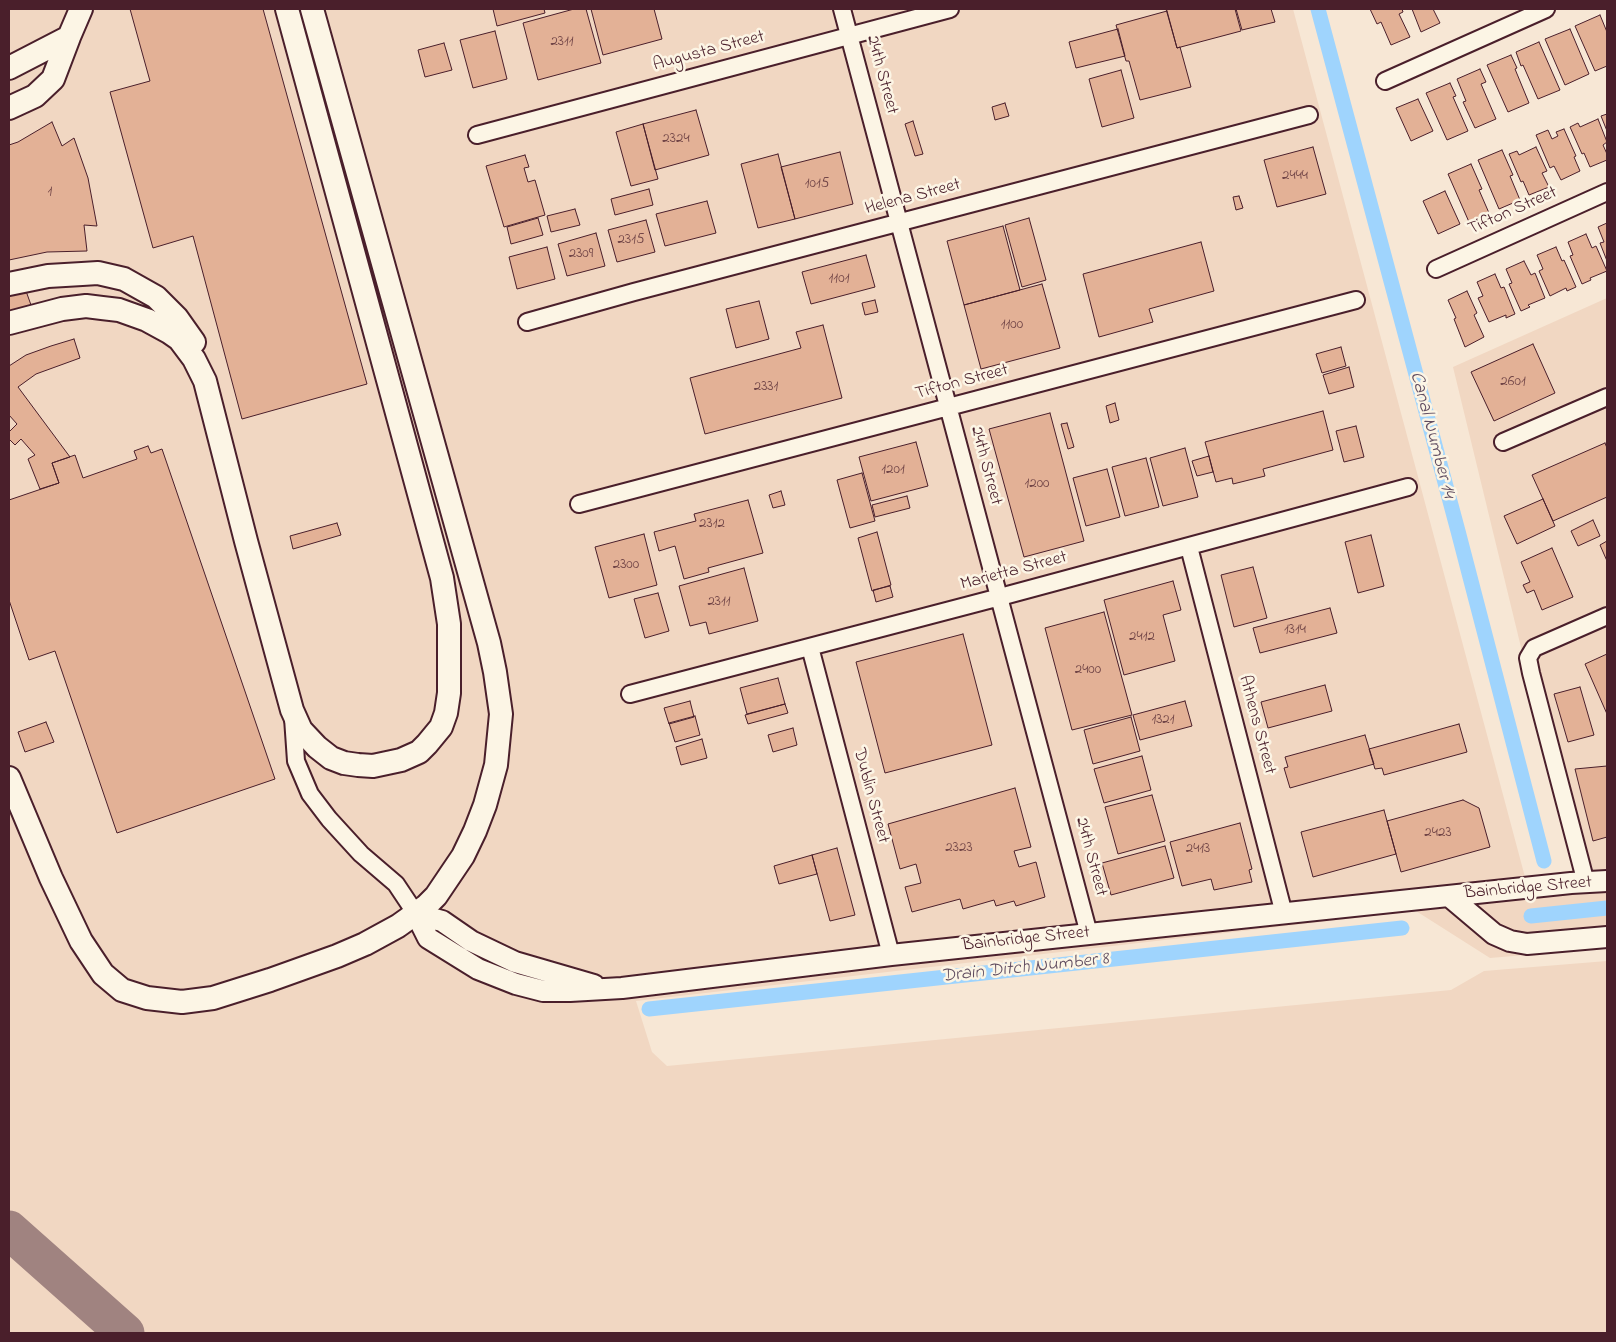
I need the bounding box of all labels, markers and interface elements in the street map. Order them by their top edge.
street label: Augusta Street [651,27,767,77]
street label: 24th Street [860,33,902,117]
house number: 2311 [550,34,574,52]
house number: 2324 [662,131,690,149]
house number: 2444 [1282,168,1308,186]
street label: Helena Street [863,175,963,221]
house number: 1015 [805,176,829,194]
street label: Tifton Street [1465,183,1561,241]
house number: 1 [48,184,52,202]
house number: 2315 [618,232,644,250]
house number: 2309 [569,246,593,264]
house number: 1101 [829,271,849,289]
house number: 1100 [1001,317,1023,335]
street label: Tifton Street [913,360,1011,406]
water label: Canal Number 14 [1403,369,1459,501]
house number: 2601 [1500,374,1526,392]
house number: 2331 [754,379,778,397]
street label: 24th Street [964,424,1006,508]
house number: 1201 [881,462,905,480]
house number: 1200 [1024,476,1050,494]
house number: 2312 [699,516,725,534]
street label: Marietta Street [958,547,1070,597]
house number: 2300 [613,557,639,575]
house number: 2311 [707,594,731,612]
house number: 1314 [1284,622,1306,640]
house number: 2412 [1129,629,1155,647]
house number: 2400 [1075,662,1101,680]
street label: Athens Street [1232,673,1280,777]
house number: 1321 [1151,712,1175,730]
street label: Dublin Street [847,746,893,846]
street label: 24th Street [1069,815,1111,899]
house number: 2423 [1424,825,1452,843]
house number: 2323 [945,840,973,858]
house number: 2413 [1186,841,1210,859]
street label: Bainbridge Street [1463,873,1593,905]
street label: Bainbridge Street [961,923,1091,957]
water label: Drain Ditch Number 8 [940,949,1110,989]

